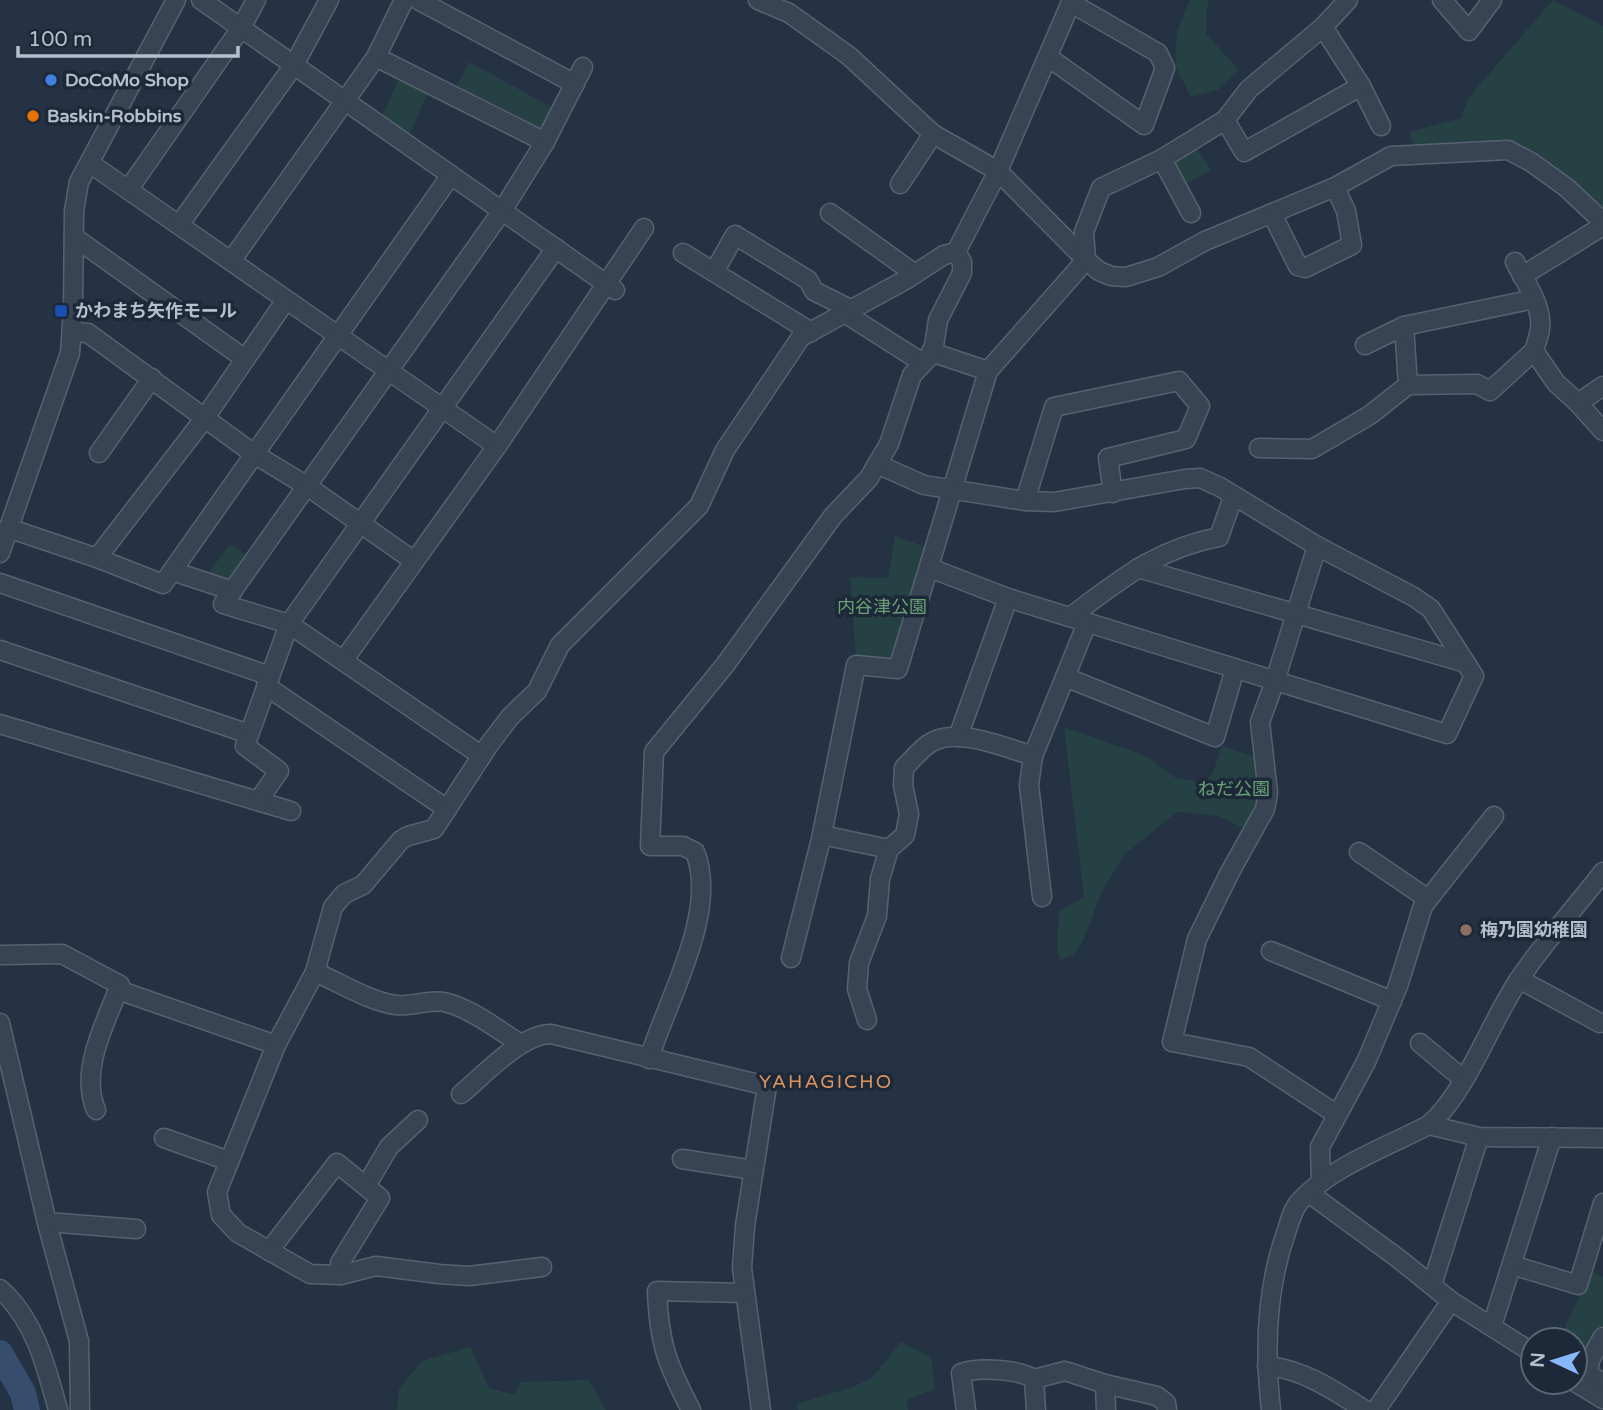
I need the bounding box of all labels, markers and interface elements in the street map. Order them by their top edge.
scale bar [18,14,238,58]
text: 100 m [28,27,92,52]
place label: DoCoMo Shop [65,69,189,91]
marker: DoCoMo Shop [43,72,59,88]
place label: Baskin-Robbins [47,105,182,127]
marker: Baskin-Robbins [25,108,41,124]
place label: かわまち矢作モール [75,300,237,322]
marker: かわまち矢作モール [53,303,69,319]
park label: 内谷津公園 [837,596,927,618]
park label: ねだ公園 [1198,778,1270,800]
place label: 梅乃園幼稚園 [1480,919,1588,941]
marker: 梅乃園幼稚園 [1458,922,1474,938]
district label: YAHAGICHO [759,1071,893,1093]
north arrow [1519,1326,1589,1396]
text: N [1527,1352,1550,1368]

